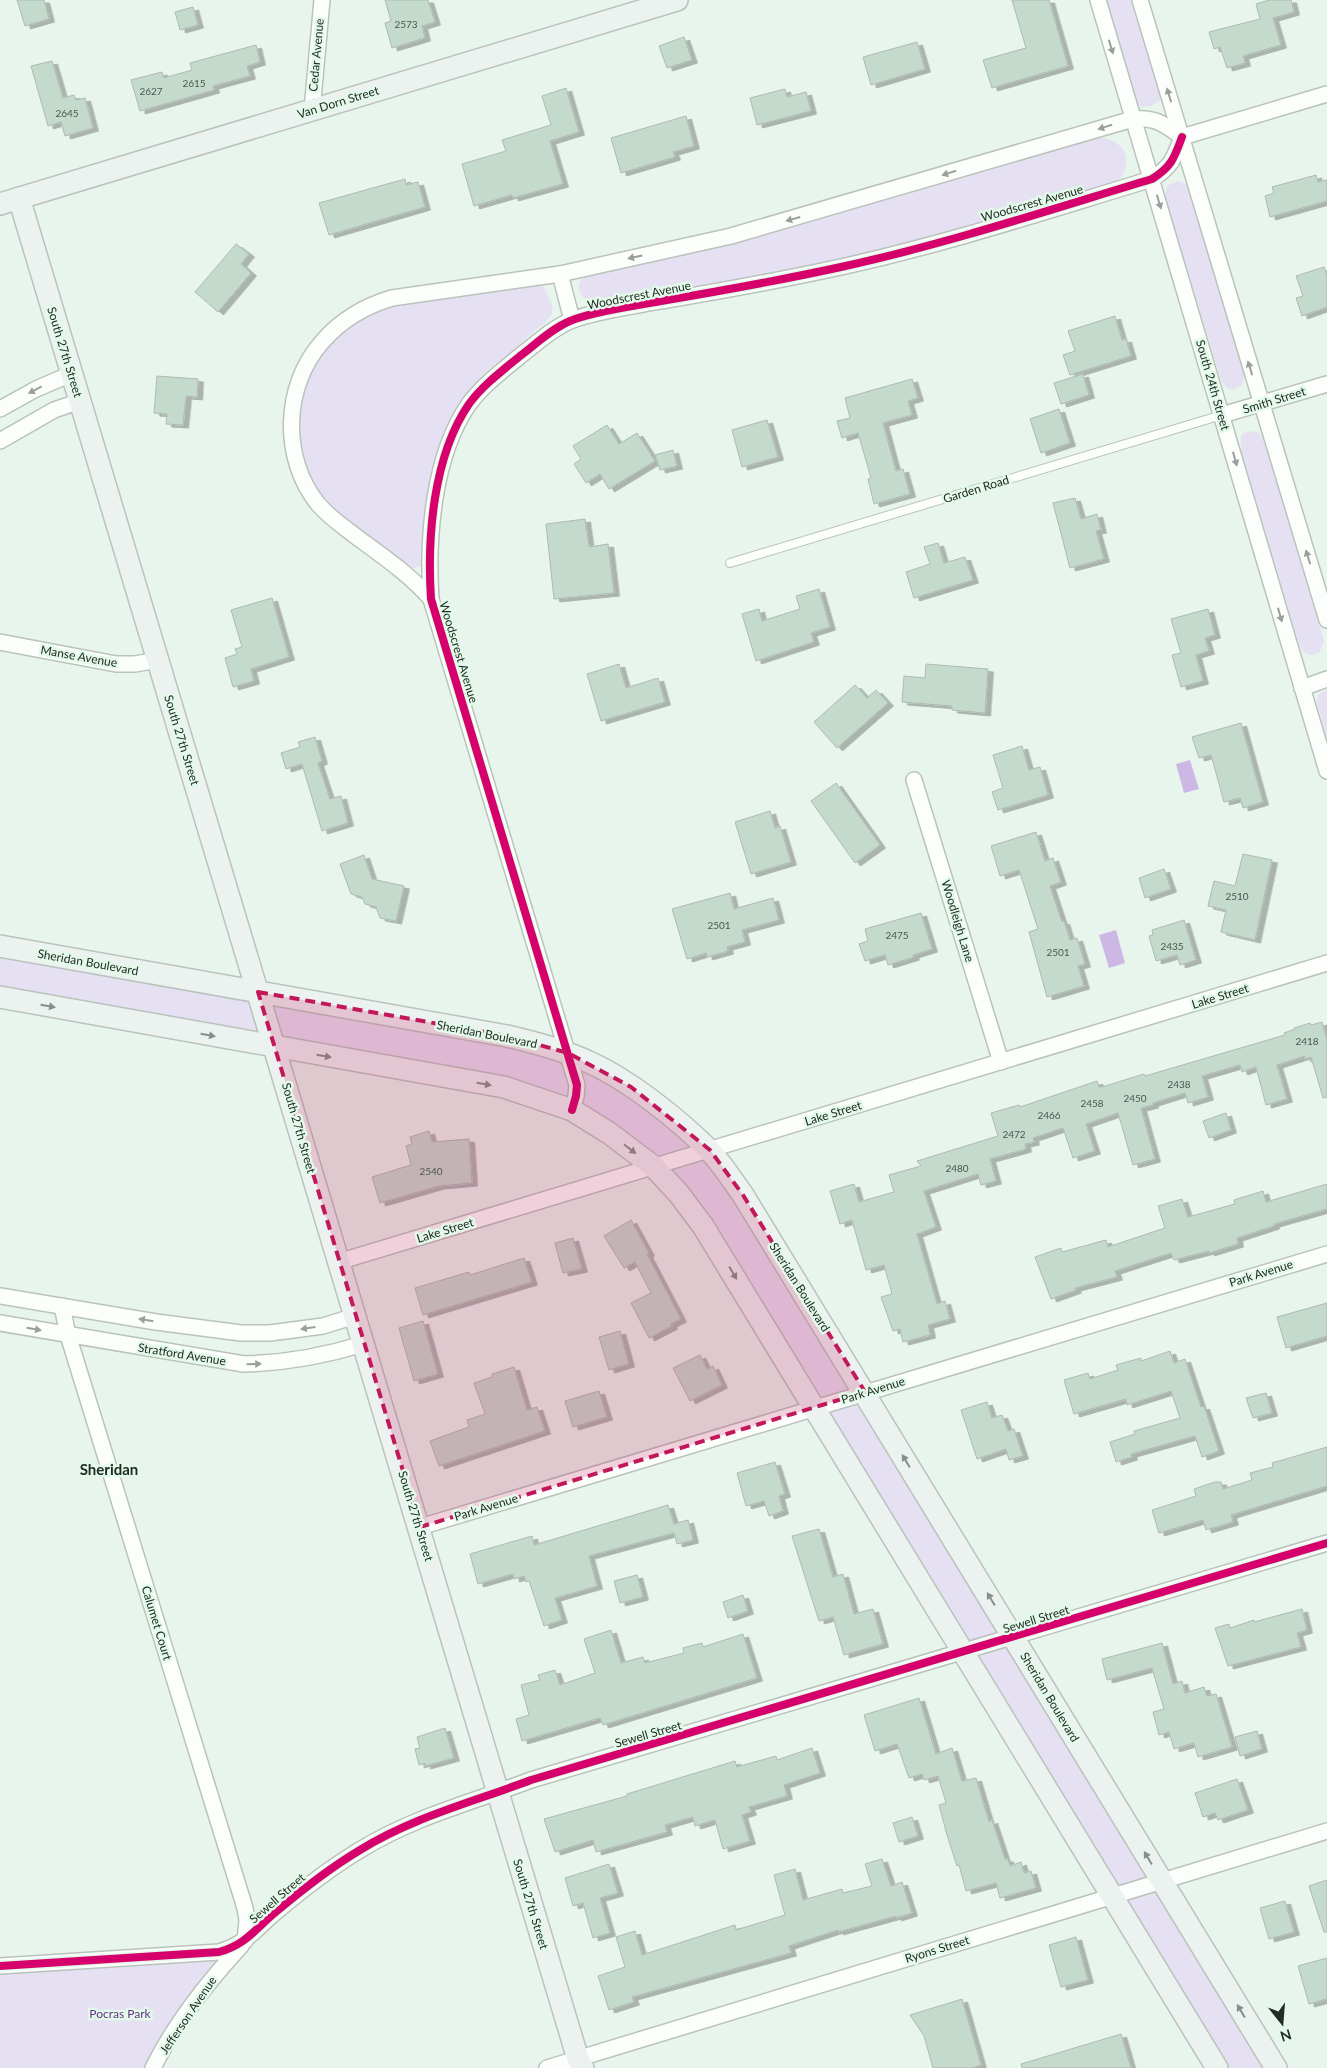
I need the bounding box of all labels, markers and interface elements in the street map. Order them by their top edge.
street label: Cedar Avenue [305,18,327,92]
house number: 2573 [394,18,418,30]
one-way arrow [1108,39,1116,54]
house number: 2615 [182,77,206,89]
street label: Van Dorn Street [295,82,381,122]
house number: 2627 [139,85,163,97]
one-way arrow [1164,87,1172,102]
house number: 2645 [55,107,79,119]
one-way arrow [1097,124,1112,132]
one-way arrow [942,170,957,178]
street label: Woodscrest Avenue [979,181,1085,225]
one-way arrow [1155,195,1163,210]
one-way arrow [786,215,801,223]
one-way arrow [628,253,643,261]
street label: Woodscrest Avenue [586,278,692,312]
street label: South 27th Street [44,305,86,400]
street label: South 24th Street [1193,338,1233,433]
one-way arrow [1246,360,1254,375]
street label: Smith Street [1241,383,1308,417]
one-way arrow [28,386,42,394]
one-way arrow [1231,451,1239,466]
street label: Garden Road [941,472,1011,506]
one-way arrow [1303,549,1311,564]
street label: Woodscrest Avenue [436,599,482,705]
one-way arrow [1277,607,1285,622]
street label: Manse Avenue [40,642,118,670]
street label: South 27th Street [161,693,203,788]
street label: Woodleigh Lane [938,878,978,964]
house number: 2510 [1225,890,1249,902]
house number: 2501 [707,919,731,931]
house number: 2475 [885,929,909,941]
house number: 2435 [1160,940,1184,952]
street label: Sheridan Boulevard [36,946,140,978]
house number: 2501 [1046,946,1070,958]
street label: Lake Street [1190,980,1251,1012]
one-way arrow [40,1002,56,1010]
street label: Sheridan Boulevard [435,1017,539,1051]
one-way arrow [200,1032,216,1040]
house number: 2418 [1295,1035,1319,1047]
one-way arrow [316,1053,332,1061]
house number: 2438 [1167,1078,1191,1090]
one-way arrow [476,1080,492,1088]
street label: South 27th Street [279,1081,319,1176]
house number: 2450 [1123,1092,1147,1104]
street label: Lake Street [803,1097,864,1129]
house number: 2458 [1080,1097,1104,1109]
house number: 2466 [1037,1109,1061,1121]
house number: 2472 [1002,1128,1026,1140]
one-way arrow [623,1144,637,1154]
house number: 2480 [945,1162,969,1174]
house number: 2540 [419,1165,443,1177]
street label: Lake Street [415,1214,476,1246]
street label: Sheridan Boulevard [767,1240,833,1334]
street label: Park Avenue [1227,1256,1295,1290]
one-way arrow [728,1267,737,1280]
one-way arrow [138,1316,154,1324]
one-way arrow [299,1324,315,1332]
one-way arrow [26,1326,42,1334]
street label: Stratford Avenue [137,1340,227,1368]
one-way arrow [246,1360,262,1368]
street label: Park Avenue [839,1373,907,1407]
one-way arrow [901,1454,911,1467]
district label: Sheridan [80,1460,138,1478]
street label: South 27th Street [395,1469,437,1564]
street label: Park Avenue [452,1490,520,1524]
street label: Calumet Court [139,1584,176,1663]
one-way arrow [986,1593,995,1606]
street label: Sewell Street [1001,1602,1072,1636]
street label: Sheridan Boulevard [1017,1649,1083,1745]
street label: Sewell Street [613,1717,684,1751]
one-way arrow [1143,1851,1152,1864]
street label: South 27th Street [510,1857,552,1952]
street label: Sewell Street [246,1869,308,1926]
street label: Ryons Street [903,1932,972,1966]
street label: Jefferson Avenue [156,1973,220,2057]
north arrow [1257,1998,1307,2048]
one-way arrow [1237,2005,1246,2018]
park label: Pocras Park [89,2006,152,2021]
text: N [1278,2026,1294,2046]

